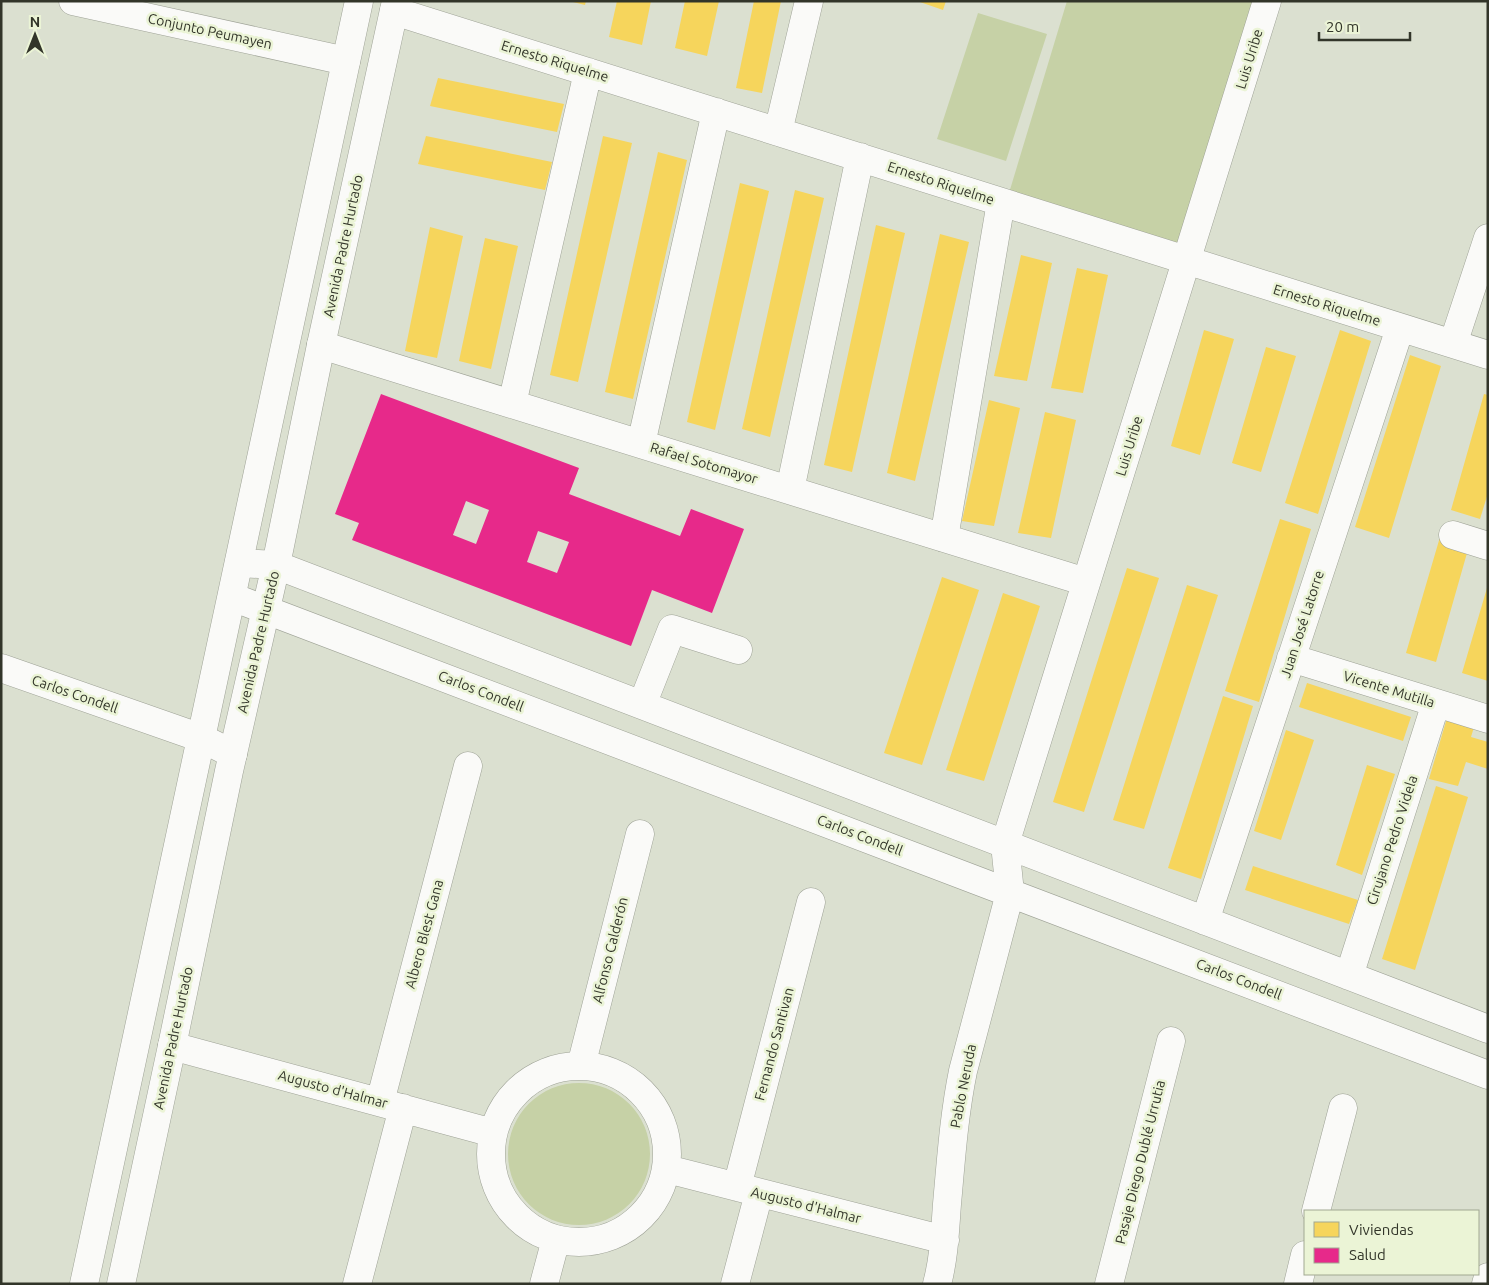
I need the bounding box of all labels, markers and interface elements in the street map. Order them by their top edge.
north arrow [10,10,60,60]
street label: Conjunto Peumayen [146,10,274,52]
scale bar [1319,10,1410,42]
text: N [30,14,40,30]
text: 20 m [1326,18,1359,35]
street label: Luis Uribe [1232,27,1266,91]
street label: Ernesto Riquelme [499,37,611,85]
street label: Ernesto Riquelme [886,158,996,208]
street label: Avenida Padre Hurtado [320,173,366,319]
street label: Ernesto Riquelme [1271,281,1383,329]
street label: Luis Uribe [1112,414,1146,478]
street label: Rafael Sotomayor [648,439,760,487]
street label: Juan José Latorre [1277,568,1327,680]
street label: Avenida Padre Hurtado [234,569,282,715]
street label: Carlos Condell [436,667,526,715]
street label: Vicente Mutilla [1341,667,1437,711]
street label: Carlos Condell [30,672,121,716]
street label: Cirujano Pedro Videla [1363,773,1421,907]
street label: Carlos Condell [815,811,905,859]
street label: Albero Blest Gana [402,878,446,990]
street label: Alfonso Calderón [589,895,631,1005]
street label: Carlos Condell [1194,955,1284,1003]
street label: Avenida Padre Hurtado [150,965,196,1111]
street label: Fernando Santivan [751,986,797,1102]
street label: Pablo Neruda [947,1043,979,1129]
street label: Augusto d'Halmar [276,1067,390,1112]
street label: Pasaje Diego Dublé Urrutia [1112,1078,1168,1246]
street label: Augusto d'Halmar [749,1184,863,1227]
legend [1304,1210,1479,1275]
text: Viviendas [1349,1221,1413,1238]
text: Salud [1349,1246,1386,1263]

